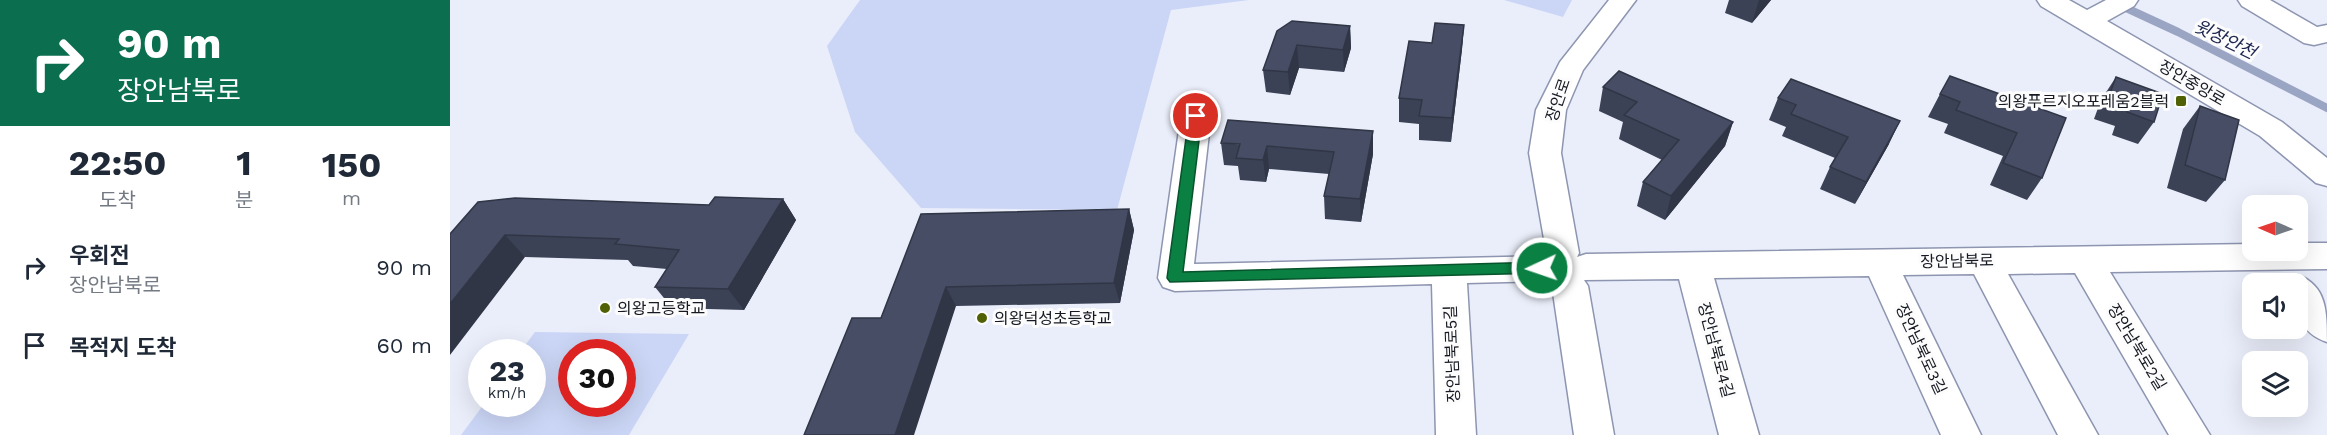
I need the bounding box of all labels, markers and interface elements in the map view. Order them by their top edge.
water label: 윗장안천 [2191,15,2262,64]
text: 90 m [117,19,221,68]
icon: right [18,24,96,102]
street label: 장안중앙로 [2155,56,2229,110]
text: 장안남북로 [117,75,241,107]
street label: 장안로 [1542,76,1574,124]
pin [1170,90,1221,141]
place label: 의왕푸르지오포레움2블럭 [1998,92,2169,111]
marker: 의왕푸르지오포레움2블럭 [2174,94,2188,108]
icon: arrive [1179,99,1212,132]
text: 22:50 [68,142,166,184]
text: 1 [236,142,252,184]
text: 150 [322,144,381,186]
text: m [342,186,361,210]
text: 도착 [99,188,136,212]
text: 분 [235,188,253,212]
north arrow [2242,195,2308,261]
map controls [2242,195,2308,417]
position arrow [1510,236,1574,300]
text: 우회전 [69,243,130,268]
icon: right [18,251,51,284]
street label: 장안남북로 [1920,251,1994,271]
text: 90 m [376,255,432,280]
text: 장안남북로 [69,273,161,297]
button: sound [2242,273,2308,339]
place label: 의왕고등학교 [617,299,705,318]
street label: 장안남북로4길 [1694,300,1738,400]
street label: 장안남북로2길 [2104,300,2170,394]
marker: 의왕고등학교 [598,301,612,315]
street label: 장안남북로3길 [1892,301,1950,397]
street label: 장안남북로5길 [1441,305,1463,403]
place label: 의왕덕성초등학교 [994,309,1112,328]
marker: 의왕덕성초등학교 [975,311,989,325]
icon: arrive [18,329,51,362]
text: 60 m [376,333,432,358]
text: 목적지 도착 [69,335,177,360]
speed limit sign: 30 [558,339,636,417]
button: layers [2242,351,2308,417]
text: 23 [489,353,525,388]
text: km/h [488,384,526,402]

